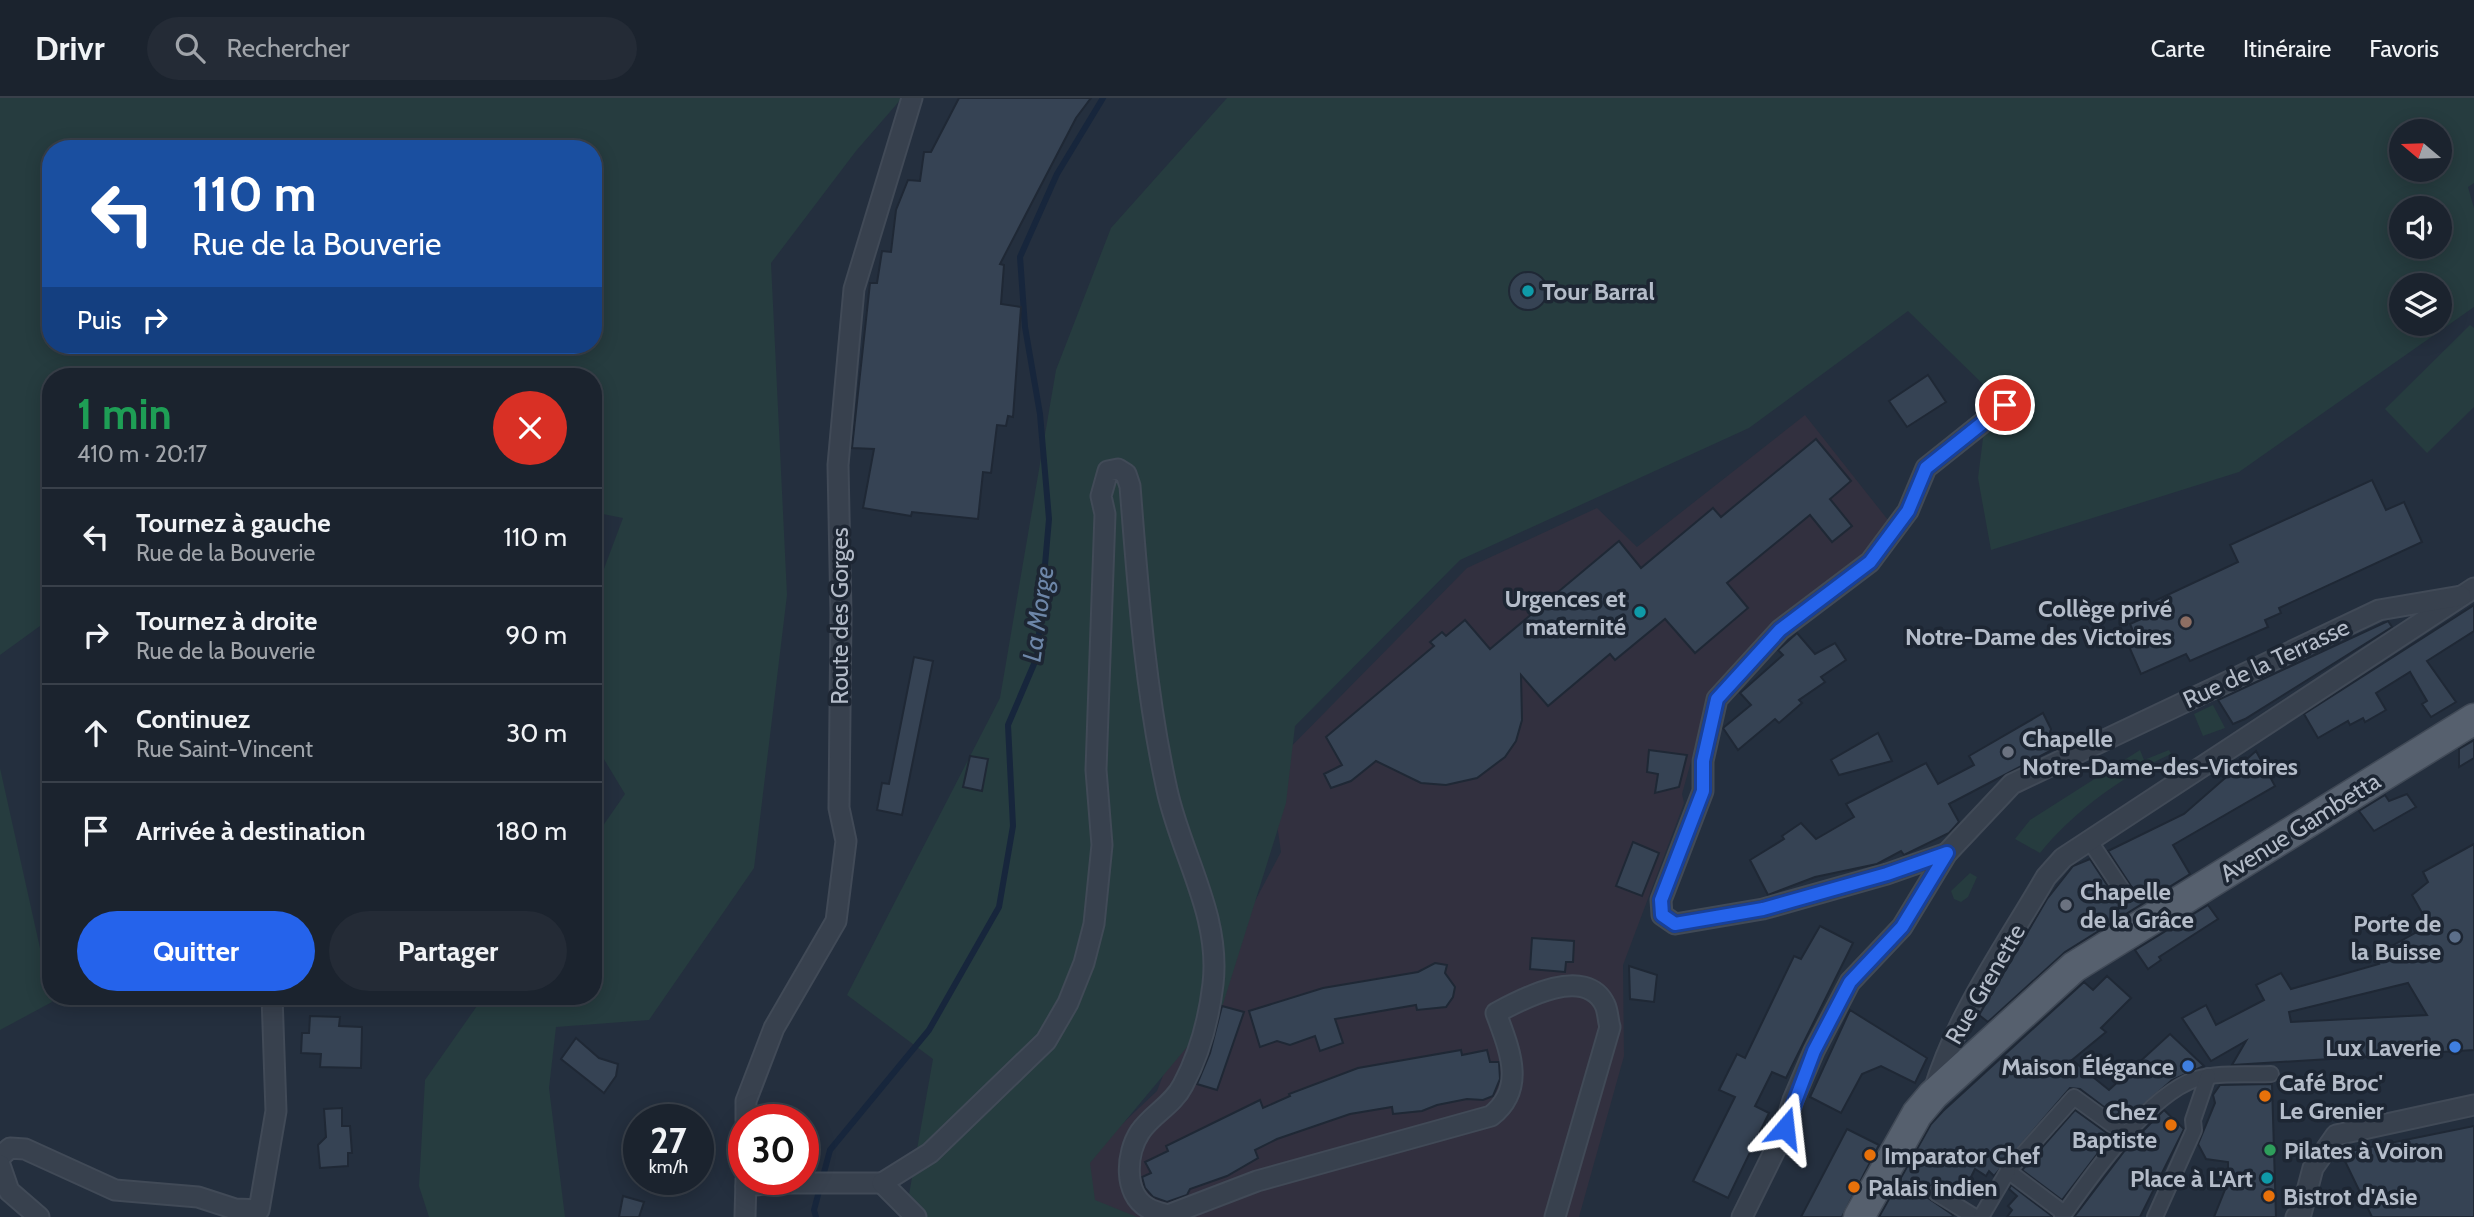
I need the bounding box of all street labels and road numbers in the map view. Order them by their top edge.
street label: Route des Gorges [825,527,854,705]
street label: Rue de la Terrasse [2178,612,2354,714]
street label: Avenue Gambetta [2215,766,2386,888]
street label: Rue Grenette [1939,919,2031,1049]

